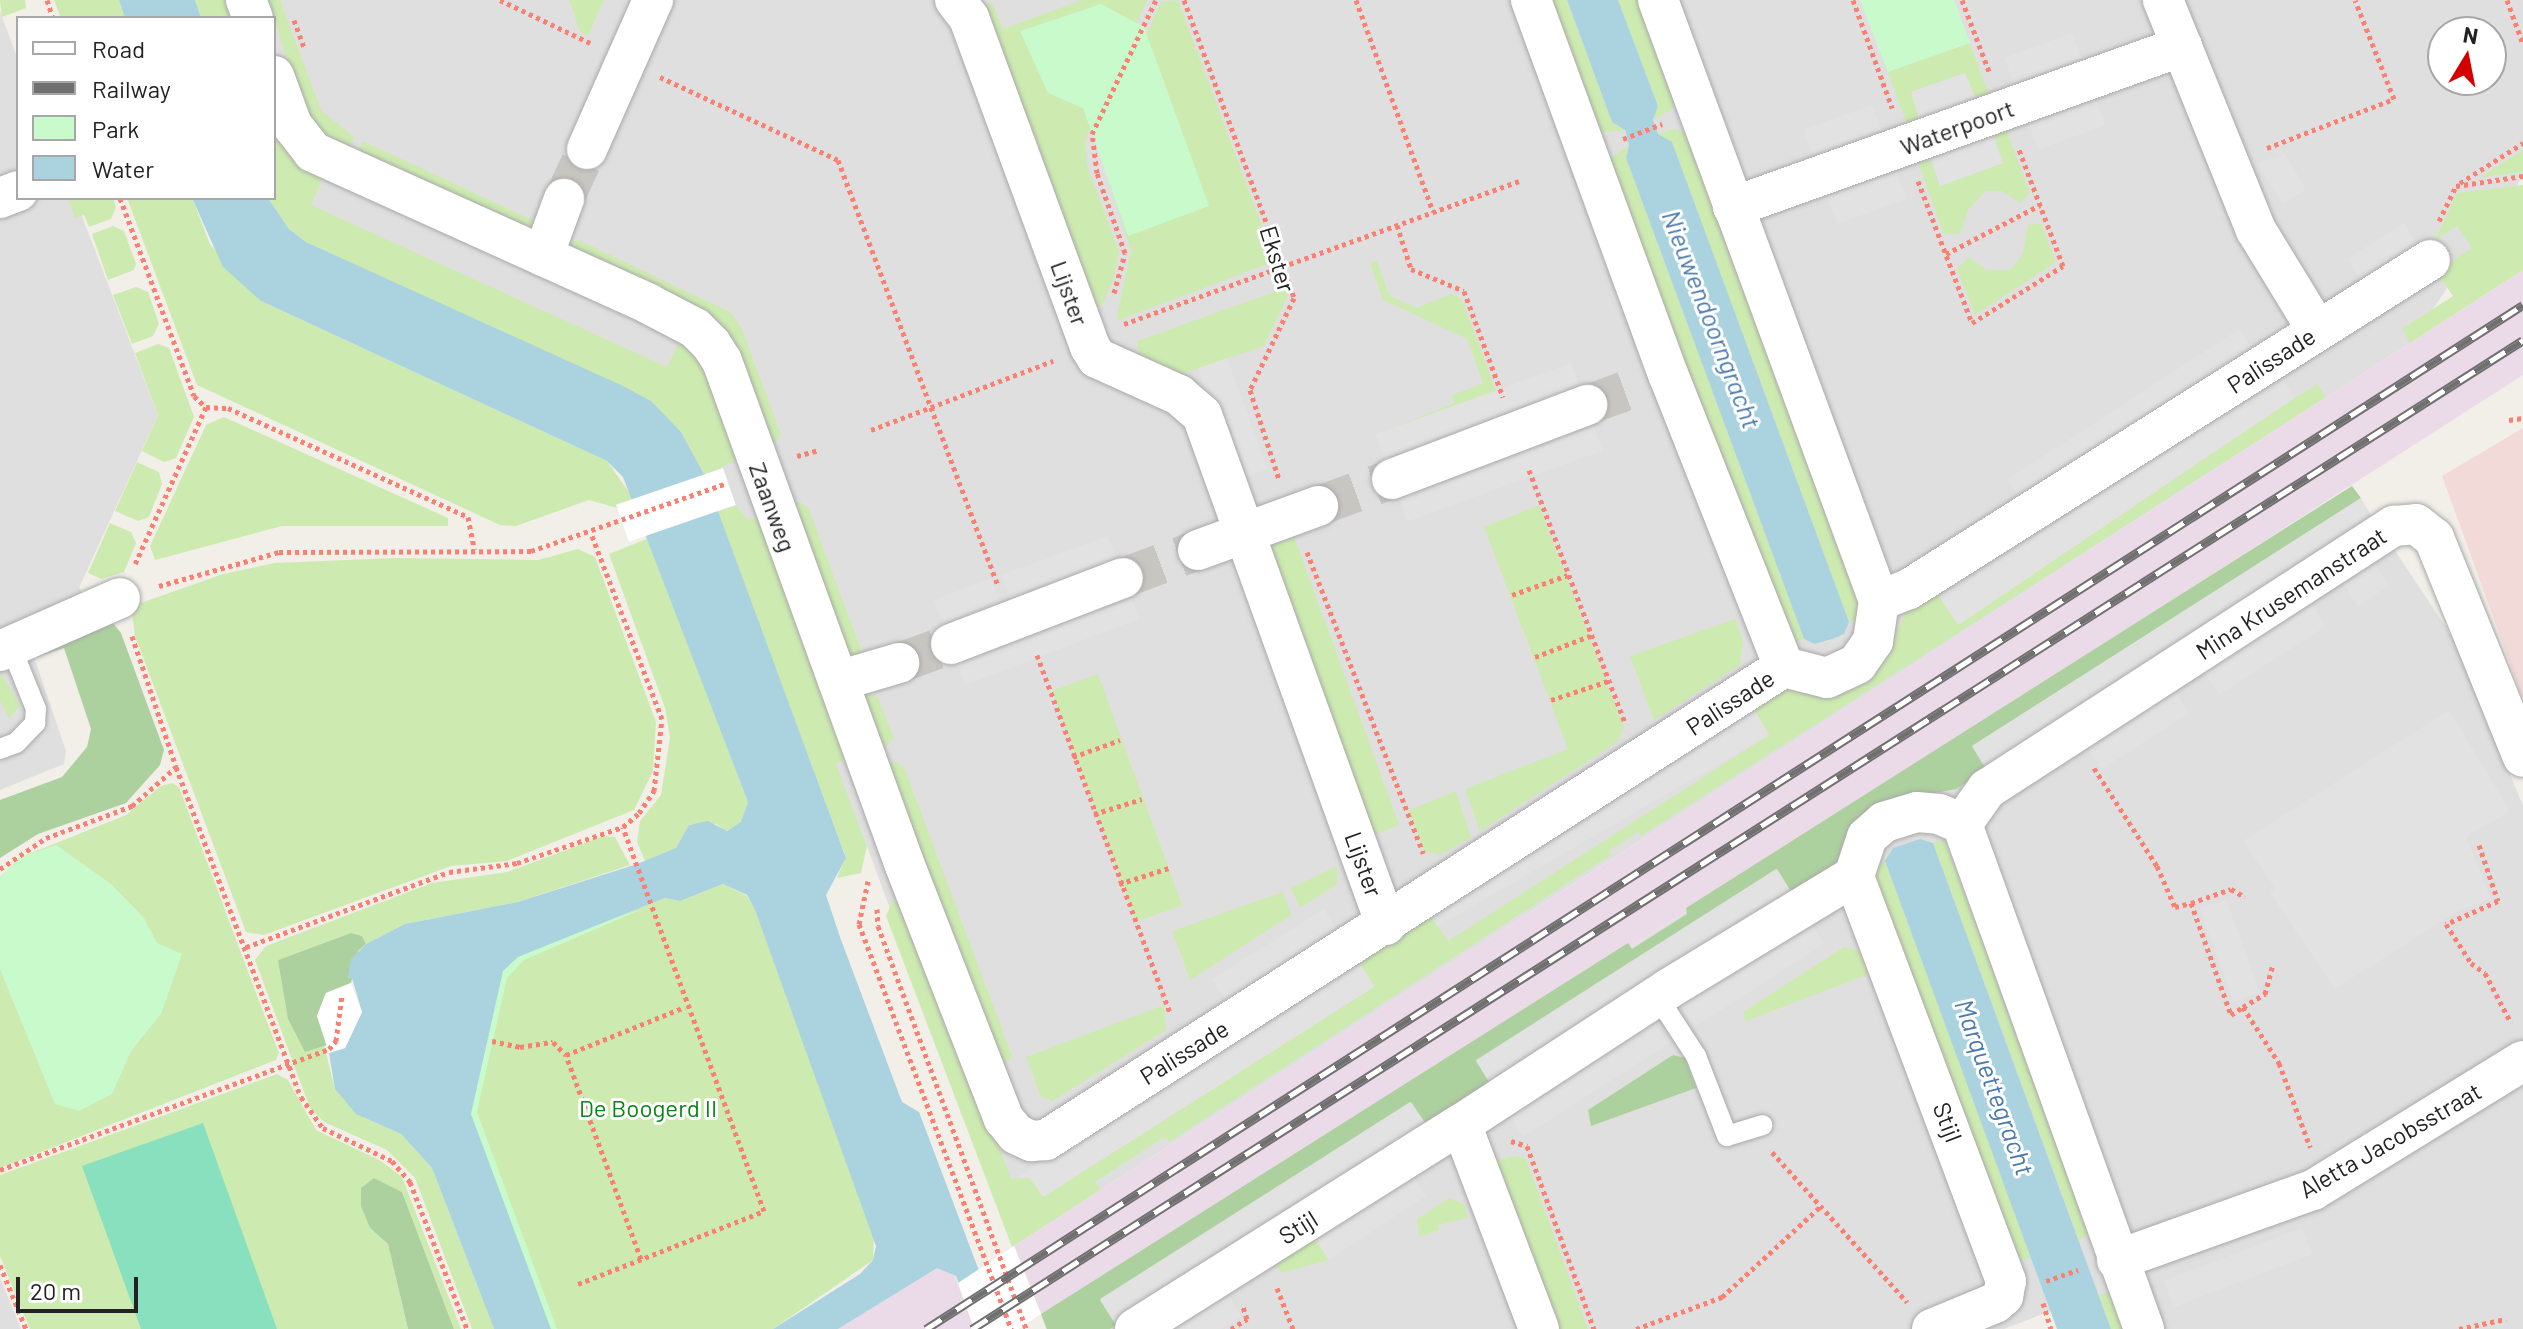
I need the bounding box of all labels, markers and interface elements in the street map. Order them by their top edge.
legend [16,16,276,200]
north arrow [2427,16,2507,96]
text: N [2461,20,2480,48]
text: Road [92,34,145,63]
text: Railway [92,74,171,103]
street label: Waterpoort [1896,93,2018,161]
text: Park [92,114,139,143]
text: Water [92,154,154,183]
water label: Nieuwendoorngracht [1656,206,1768,432]
street label: Ekster [1254,222,1302,296]
street label: Lijster [1045,257,1095,329]
street label: Palissade [2222,321,2320,399]
street label: Zaanweg [744,458,802,556]
street label: Mina Krusemanstraat [2190,521,2392,665]
street label: Palissade [1681,663,1779,741]
street label: Lijster [1339,828,1389,900]
water label: Marquettegracht [1949,995,2041,1179]
street label: Palissade [1134,1014,1234,1090]
street label: Aletta Jacobsstraat [2294,1076,2486,1204]
park label: De Boogerd II [579,1094,717,1122]
street label: Stijl [1927,1098,1969,1146]
street label: Stijl [1273,1204,1323,1250]
scale bar [20,1261,142,1311]
text: 20 m [30,1276,81,1305]

